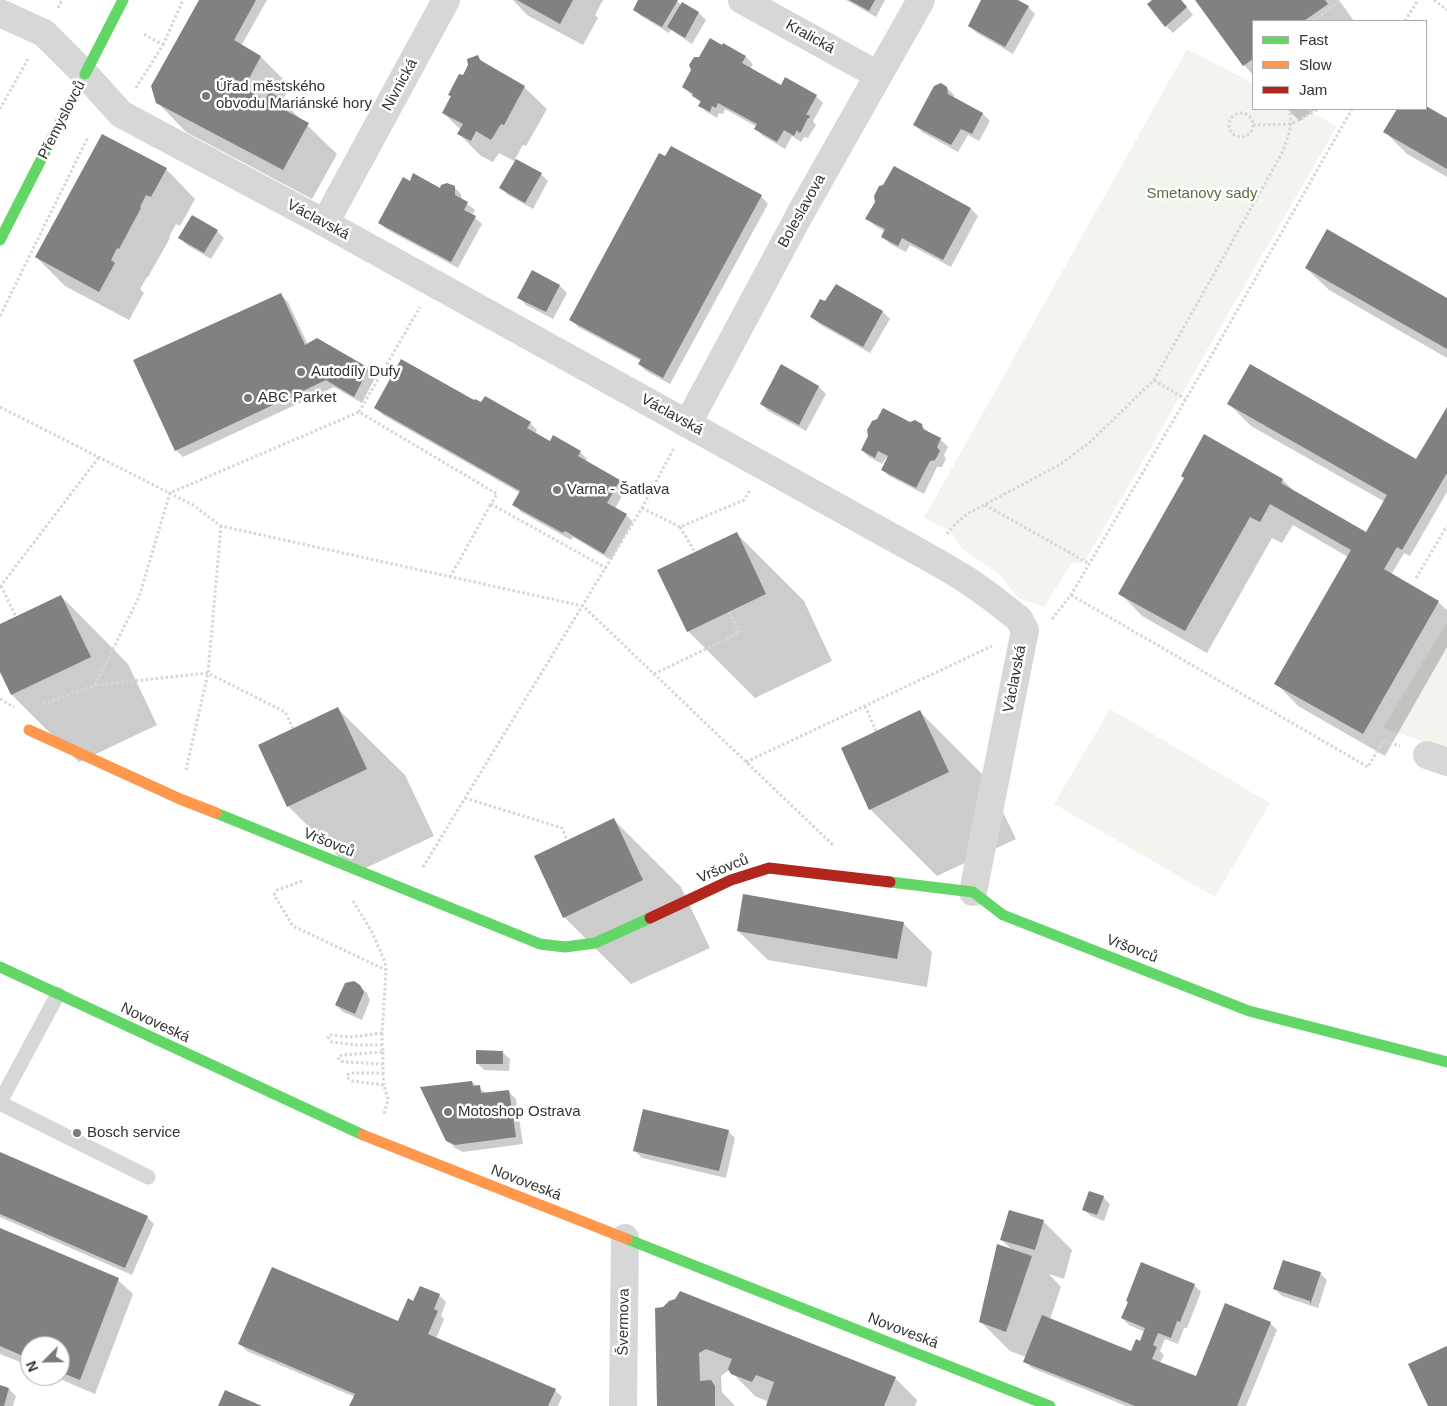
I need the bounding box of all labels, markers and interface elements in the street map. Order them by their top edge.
street label: Kralická [782,16,838,58]
legend [1252,20,1427,110]
text: Fast [1299,31,1328,48]
street label: Nivnická [378,56,422,114]
text: Slow [1299,56,1332,73]
street label: Přemyslovců [34,78,90,162]
place label: Úřad městského obvodu Mariánské hory [216,78,372,113]
text: Jam [1299,81,1327,98]
marker: Úřad městského obvodu Mariánské hory [200,90,212,102]
street label: Boleslavova [775,171,829,251]
park label: Smetanovy sady [1147,185,1257,203]
street label: Václavská [284,196,352,244]
place label: Autodíly Dufy [311,363,400,381]
marker: Autodíly Dufy [295,366,307,378]
place label: ABC Parket [258,389,336,407]
street label: Václavská [638,391,706,439]
marker: ABC Parket [242,392,254,404]
place label: Varna - Šatlava [567,481,669,499]
marker: Varna - Šatlava [551,484,563,496]
street label: Václavská [1000,644,1030,714]
street label: Vršovců [301,825,357,861]
street label: Vršovců [695,851,751,887]
street label: Vršovců [1104,931,1160,967]
street label: Novoveská [118,999,192,1047]
place label: Motoshop Ostrava [458,1103,581,1121]
marker: Motoshop Ostrava [442,1106,454,1118]
place label: Bosch service [87,1124,180,1142]
marker: Bosch service [71,1127,83,1139]
street label: Novoveská [488,1161,564,1205]
street label: Švermova [614,1288,634,1356]
street label: Novoveská [865,1309,941,1353]
north arrow [20,1336,70,1386]
text: N [23,1359,41,1374]

